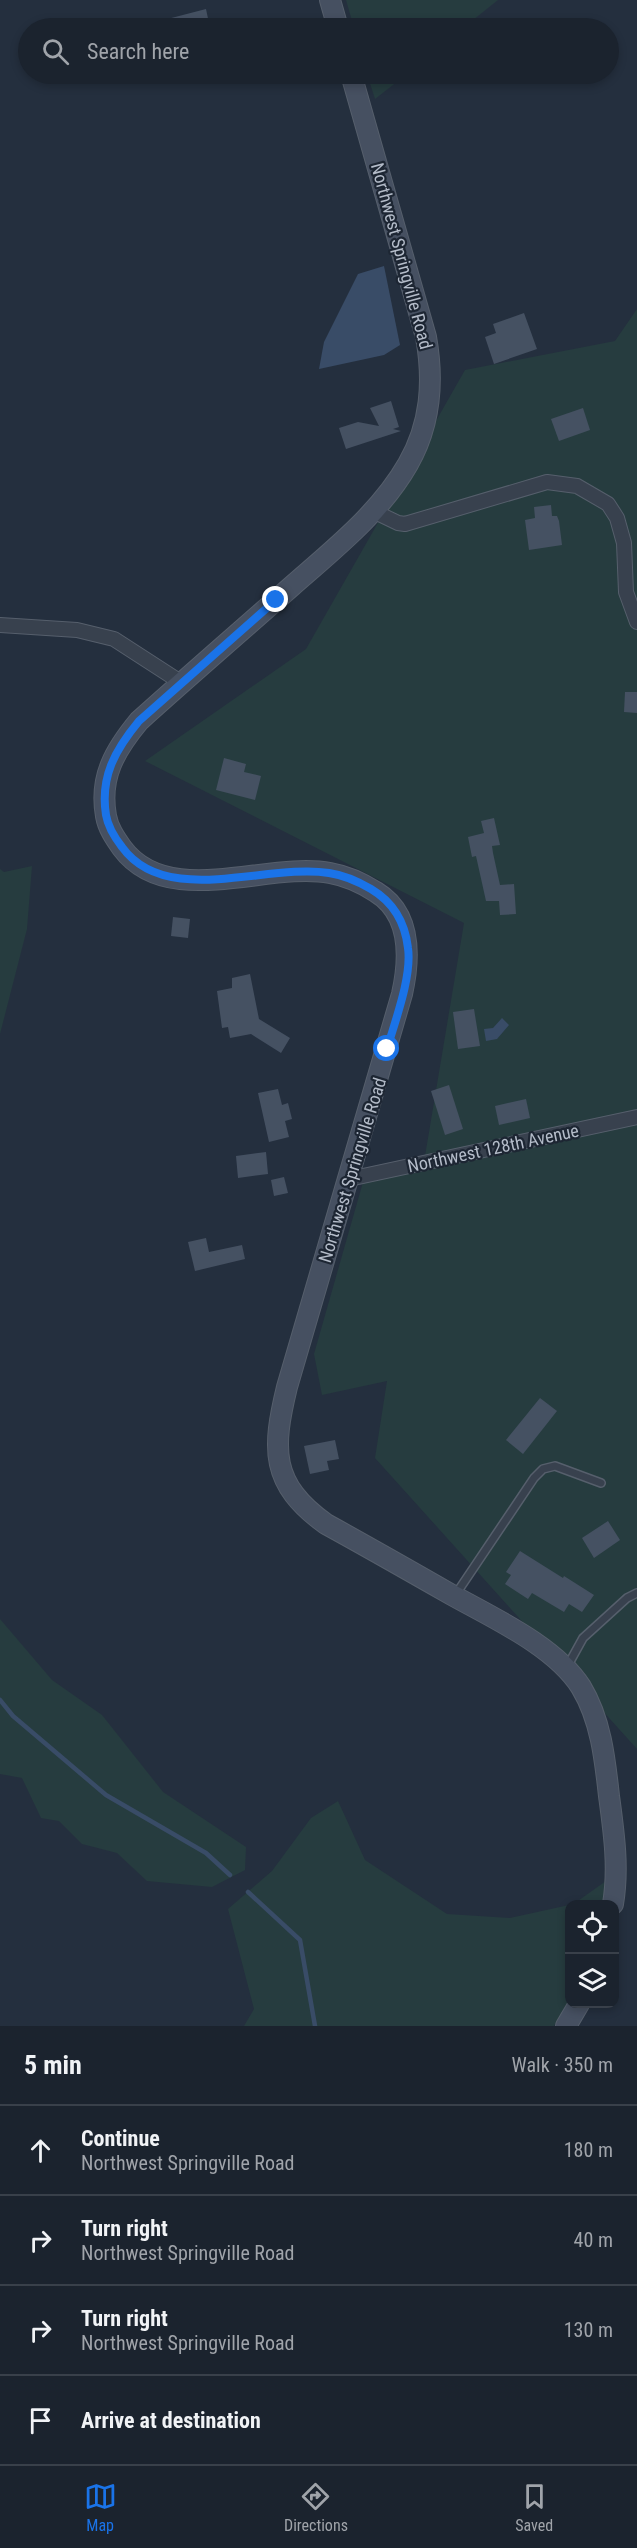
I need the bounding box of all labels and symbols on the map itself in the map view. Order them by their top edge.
street label: Northwest Springville Road [367,160,437,352]
route end [262,586,288,612]
route start [373,1035,399,1061]
street label: Northwest Springville Road [314,1075,390,1265]
street label: Northwest 128th Avenue [405,1120,581,1176]

